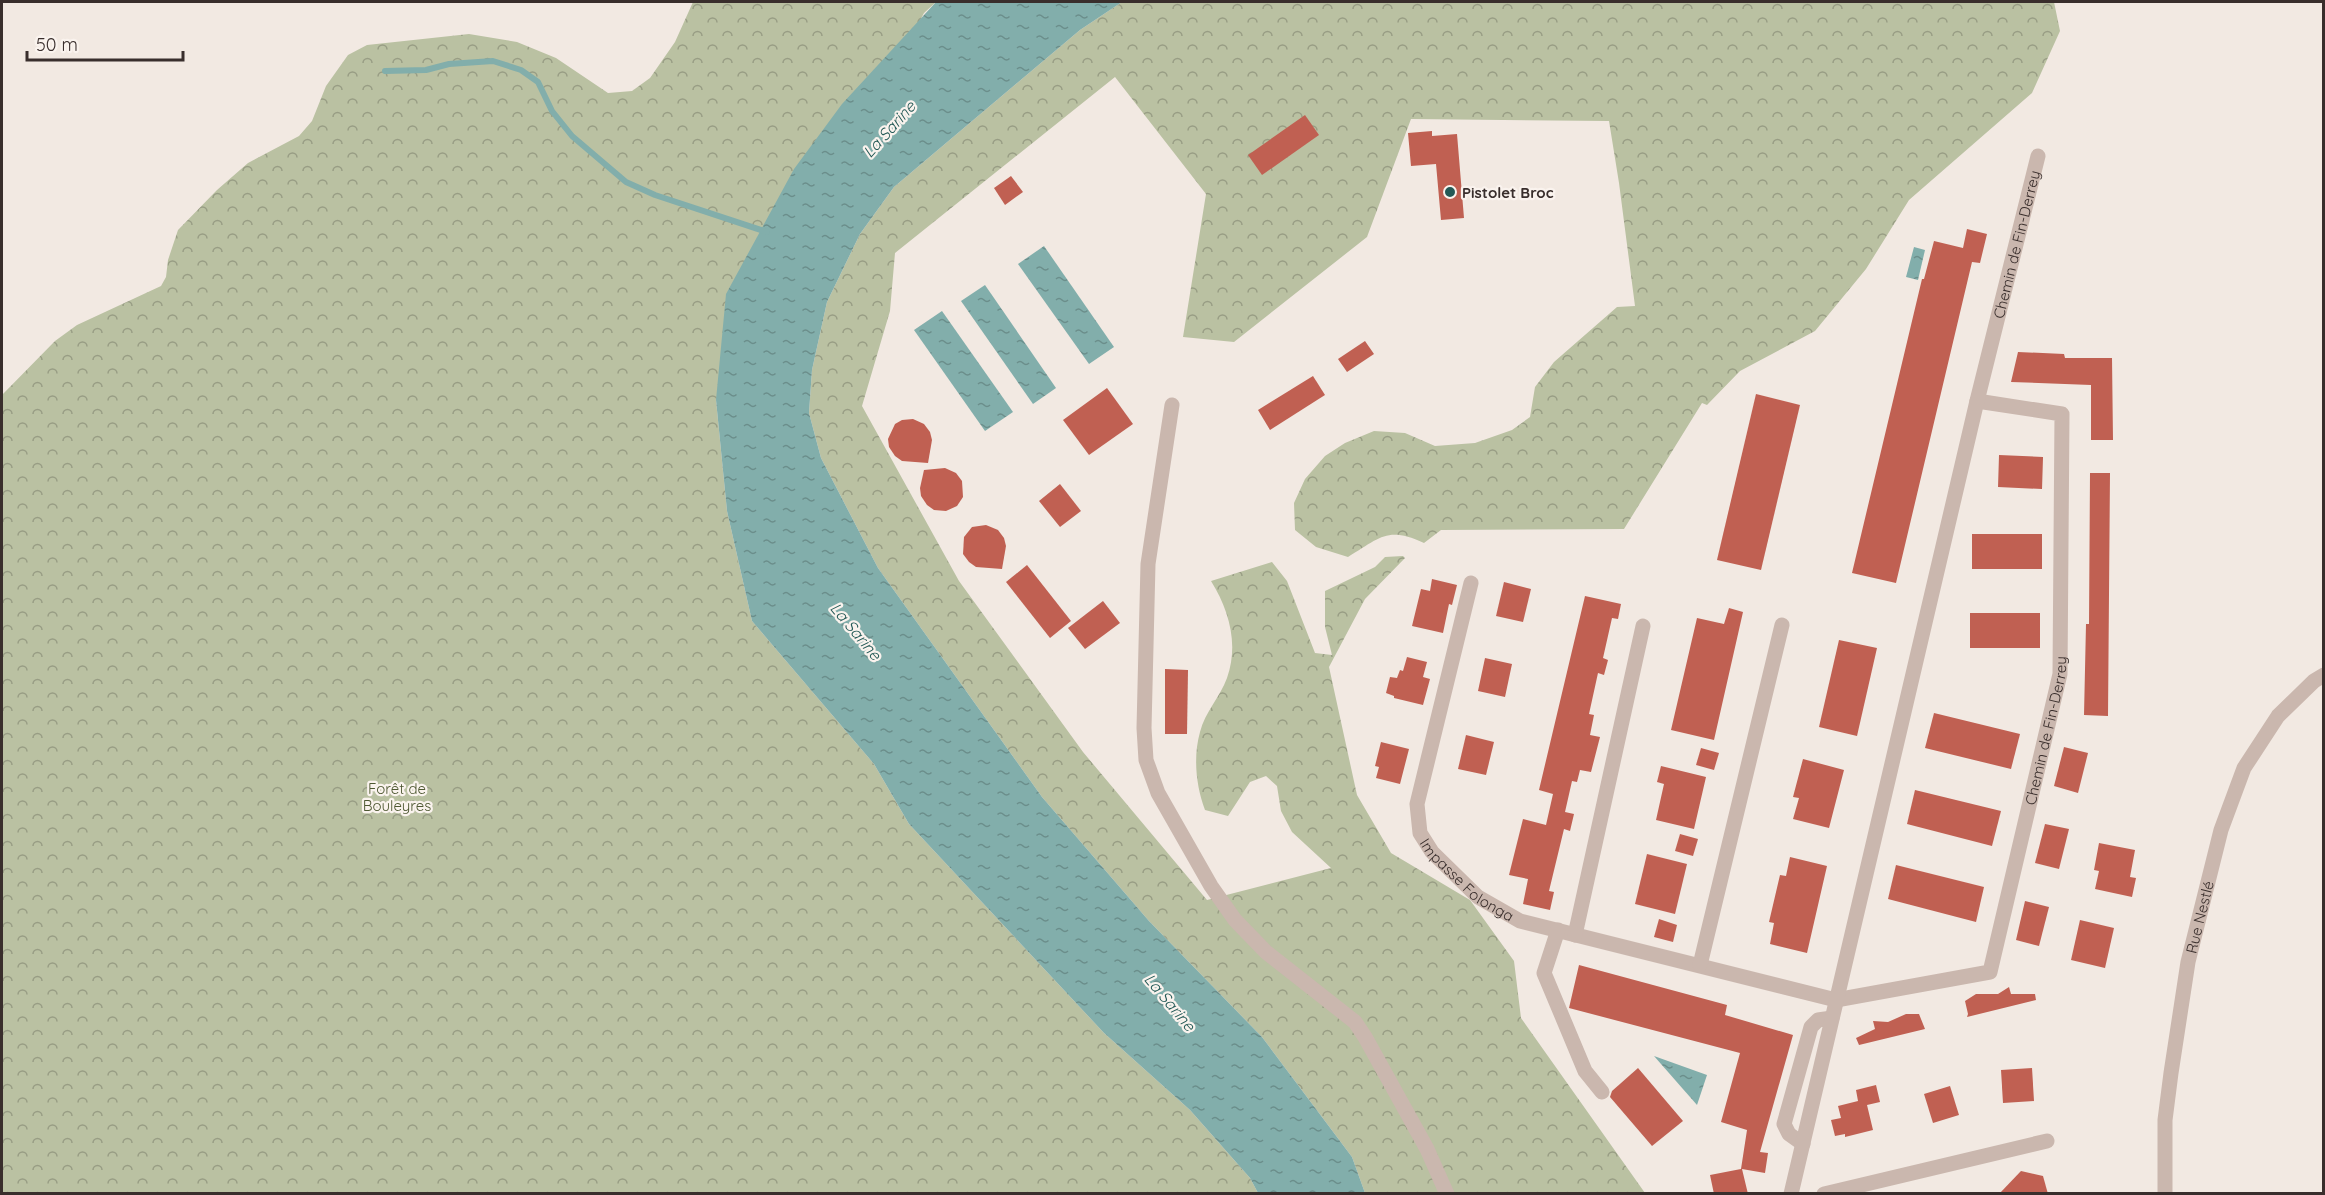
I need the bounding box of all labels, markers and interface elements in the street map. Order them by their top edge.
scale bar [27,24,183,62]
text: 50 m [36,33,78,56]
water label: La Sarine [858,96,920,161]
street label: Chemin de Fin-Derrey [1988,168,2044,320]
place label: Pistolet Broc [1462,183,1554,202]
marker: Pistolet Broc [1443,185,1457,199]
water label: La Sarine [826,598,886,665]
street label: Chemin de Fin-Derrey [2020,656,2070,807]
park label: Forêt de Bouleyres [363,779,431,815]
street label: Impasse Folonga [1416,835,1518,925]
street label: Rue Nestlé [2181,879,2217,955]
water label: La Sarine [1140,969,1200,1036]

